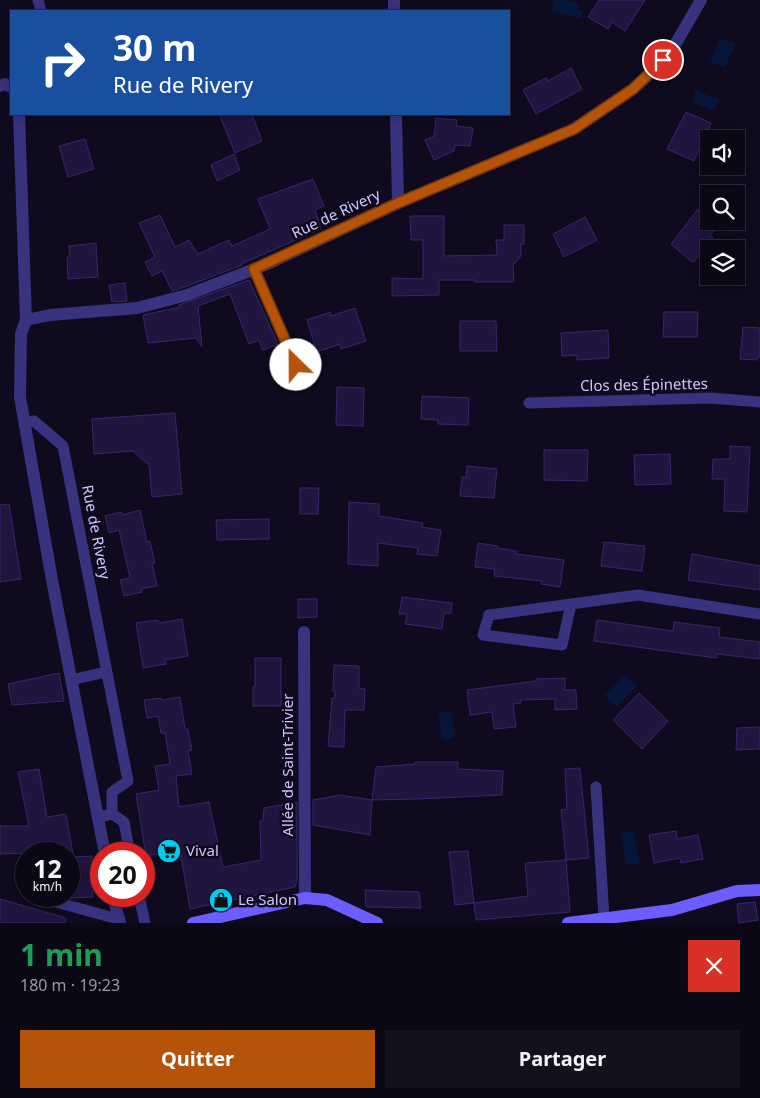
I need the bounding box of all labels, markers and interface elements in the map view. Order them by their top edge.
text: 30 m [113,24,196,71]
icon: right [30,30,95,95]
pin [642,39,684,81]
icon: arrive [649,46,677,74]
text: Rue de Rivery [113,69,253,99]
map controls [700,130,745,285]
button: sound [700,130,745,175]
street label: Rue de Rivery [288,184,383,242]
button: search [700,185,745,230]
button: layers [700,240,745,285]
position arrow [269,338,321,390]
street label: Clos des Épinettes [580,373,708,395]
street label: Rue de Rivery [78,483,116,581]
street label: Allée de Saint-Trivier [277,694,297,836]
supermarket icon: Vival [156,838,182,864]
place label: Vival [186,840,219,860]
speed limit sign: 20 [90,842,155,907]
text: 12 [33,851,62,885]
text: km/h [33,878,62,895]
shop icon: Le Salon [208,887,234,913]
place label: Le Salon [238,889,297,909]
text: 1 min [20,934,103,975]
button: close [688,940,740,992]
text: 180 m · 19:23 [20,974,120,996]
button: Quitter [20,1030,375,1088]
button: Partager [385,1030,740,1088]

